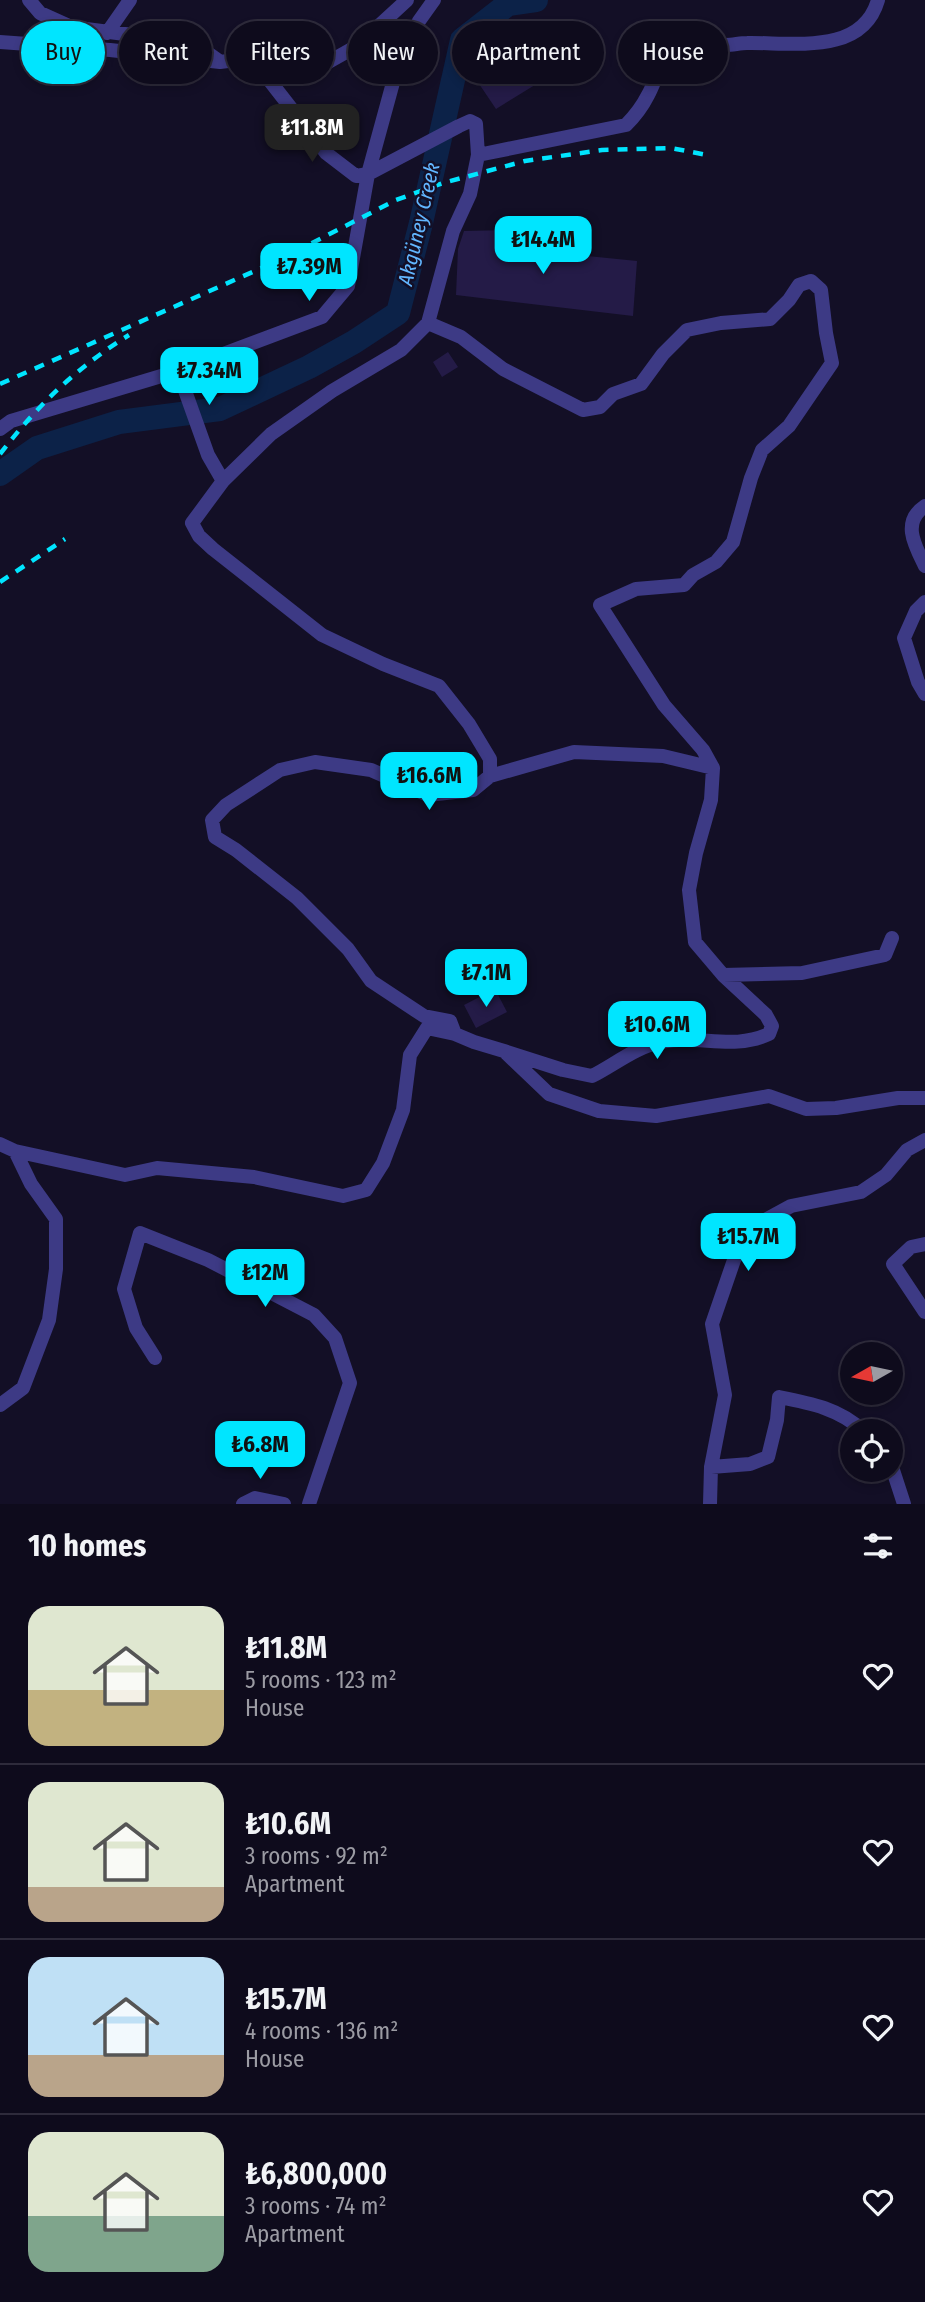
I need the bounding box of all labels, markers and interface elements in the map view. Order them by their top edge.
chip: Buy [21,21,105,84]
chip: Rent [119,21,212,84]
chip: Filters [226,21,334,84]
chip: New [348,21,438,84]
chip: Apartment [452,21,604,84]
chip: House [618,21,728,84]
pin: ₺11.8M [255,104,369,164]
text: ₺11.8M [280,113,344,141]
water label: Akgüney Creek [392,160,446,289]
pin: ₺14.4M [486,216,600,276]
text: ₺14.4M [511,225,575,253]
pin: ₺7.39M [252,244,366,303]
text: ₺7.39M [276,252,342,280]
pin: ₺7.34M [152,348,266,407]
text: ₺7.34M [176,356,242,384]
pin: ₺16.6M [372,752,486,812]
text: ₺16.6M [396,761,462,789]
pin: ₺7.1M [437,950,535,1009]
text: ₺7.1M [461,958,511,986]
pin: ₺10.6M [600,1002,714,1061]
text: ₺10.6M [624,1010,690,1038]
pin: ₺15.7M [691,1214,805,1273]
text: ₺15.7M [717,1222,779,1250]
pin: ₺12M [224,1250,306,1309]
text: ₺12M [242,1258,288,1286]
north arrow [840,1342,903,1405]
map controls [840,1342,903,1482]
button: locate [840,1419,903,1482]
pin: ₺6.8M [211,1422,309,1481]
text: ₺6.8M [231,1430,289,1458]
icon: filters [859,1527,897,1565]
text: 10 homes [28,1528,146,1564]
text: ₺11.8M [245,1630,327,1666]
icon: home [84,1634,168,1718]
icon: heart [859,1657,897,1695]
text: 5 rooms · 123 m² [245,1666,396,1694]
text: House [245,1694,304,1722]
text: ₺10.6M [245,1806,331,1842]
icon: home [84,1810,168,1894]
icon: heart [859,1833,897,1871]
text: 3 rooms · 92 m² [245,1842,388,1870]
text: Apartment [245,1870,345,1898]
text: ₺15.7M [245,1981,327,2017]
icon: home [84,1985,168,2069]
icon: heart [859,2008,897,2046]
text: 4 rooms · 136 m² [245,2017,398,2045]
text: House [245,2045,304,2073]
text: ₺6,800,000 [245,2156,387,2192]
icon: home [84,2160,168,2244]
icon: heart [859,2183,897,2221]
text: 3 rooms · 74 m² [245,2192,387,2220]
text: Apartment [245,2220,345,2248]

